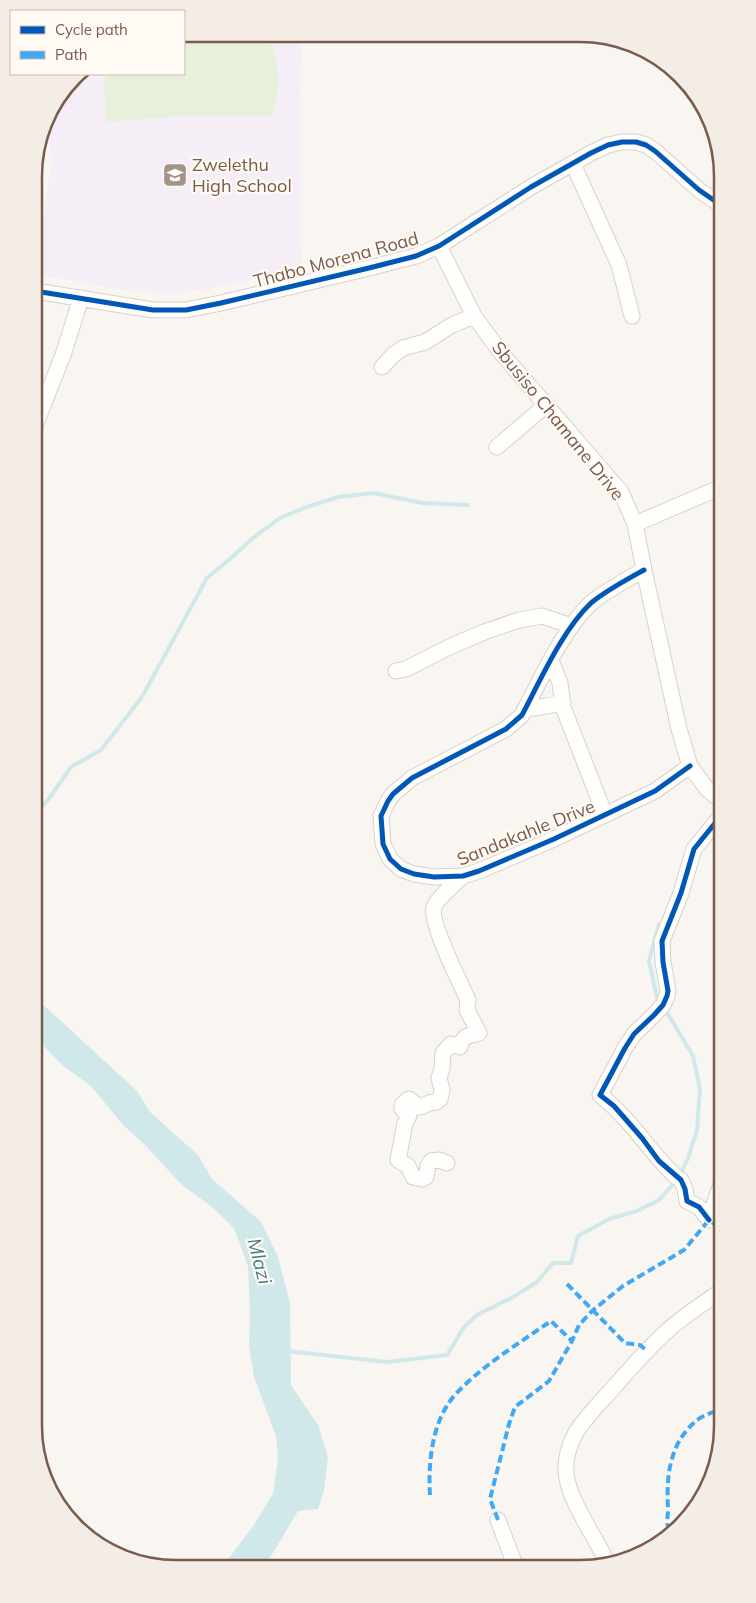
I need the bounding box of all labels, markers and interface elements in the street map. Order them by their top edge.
legend [10,10,185,75]
text: Cycle path [55,20,128,39]
text: Path [55,45,87,64]
place label: Zwelethu High School [192,153,292,197]
school or university icon: Zwelethu High School [162,162,188,188]
street label: Thabo Morena Road [251,226,421,293]
street label: Sbusiso Chamane Drive [487,336,630,505]
street label: Sandakahle Drive [453,794,598,871]
water label: Mlazi [242,1235,278,1287]

